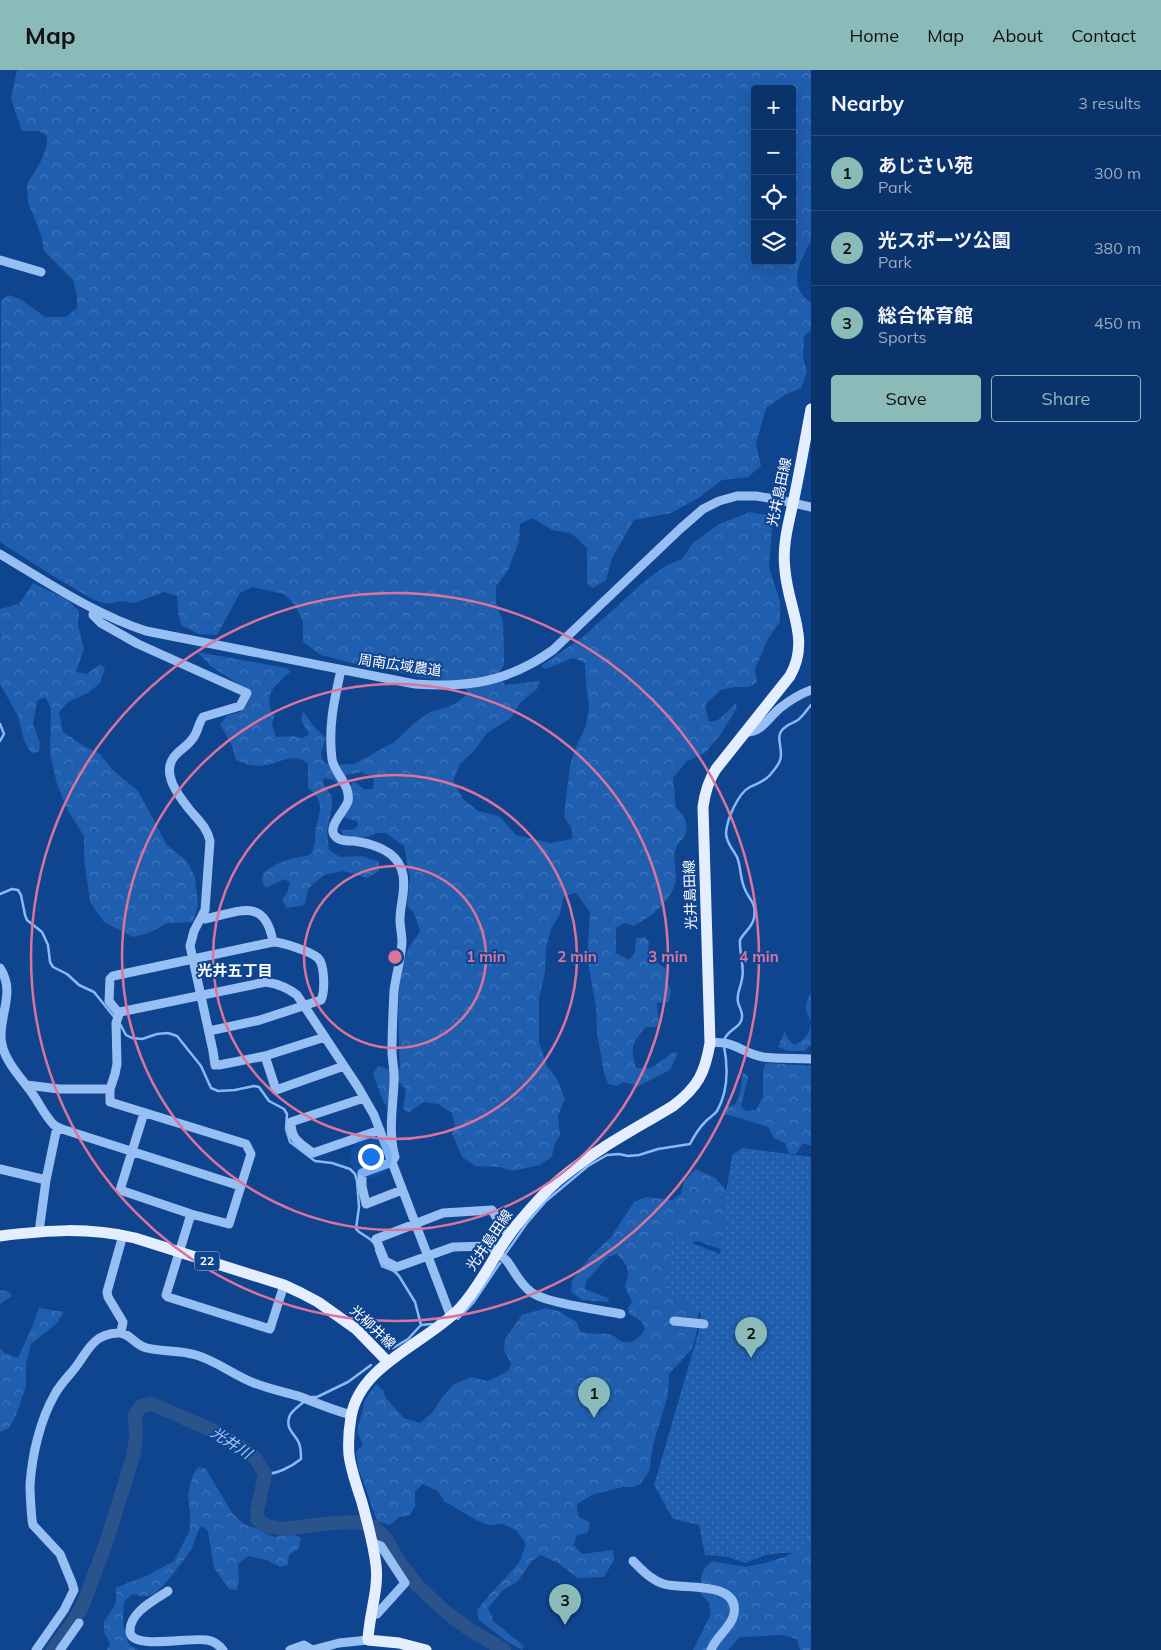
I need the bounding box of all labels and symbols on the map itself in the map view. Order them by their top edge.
street label: 光井島田線 [763,456,795,528]
street label: 周南広域農道 [357,650,443,680]
street label: 光井島田線 [680,860,700,930]
text: 1 min [466,947,506,966]
text: 2 min [557,947,597,966]
text: 3 min [648,947,688,966]
text: 4 min [739,947,779,966]
centre of rings [386,948,404,966]
district label: 光井五丁目 [197,961,273,980]
your location [358,1144,384,1170]
street label: 光井島田線 [462,1206,516,1274]
road number: 22 [194,1252,220,1270]
street label: 光柳井線 [346,1301,400,1353]
pin: 2 [735,1317,767,1358]
pin: 1 [578,1377,610,1418]
water label: 光井川 [207,1422,257,1464]
pin: 3 [549,1584,581,1625]

